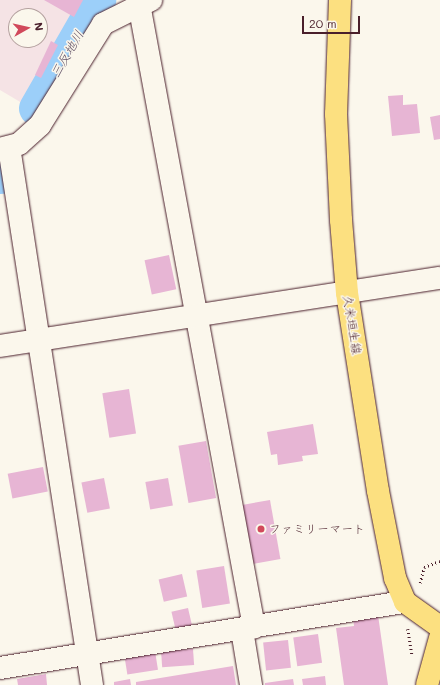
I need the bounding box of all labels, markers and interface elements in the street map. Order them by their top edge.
north arrow [8,8,48,48]
scale bar [304,8,362,34]
text: 20 m [309,15,337,31]
text: N [31,21,47,32]
water label: 三反地川 [47,28,87,80]
street label: 久米垣生線 [340,294,364,356]
place label: ファミリーマート [269,522,365,536]
marker: ファミリーマート [256,524,266,534]

